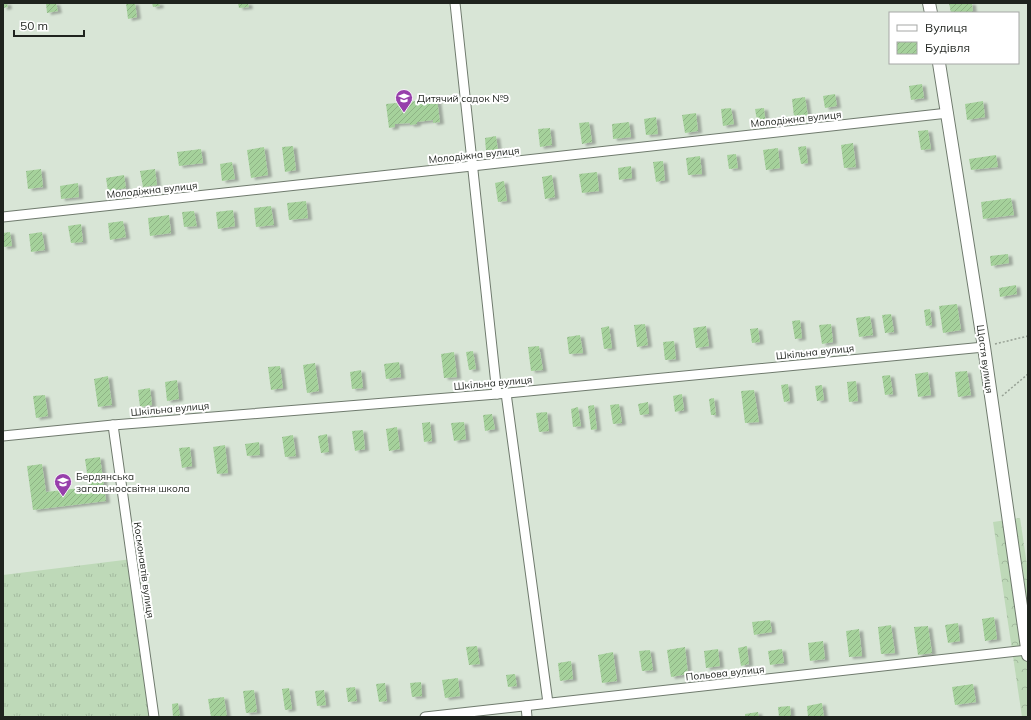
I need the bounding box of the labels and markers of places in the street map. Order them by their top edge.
school or university icon: Дитячий садок №9 [394,88,414,113]
place label: Дитячий садок №9 [417,92,509,105]
place label: Бердянська загальноосвітня школа [76,470,190,495]
school or university icon: Бердянська загальноосвітня школа [53,472,73,497]

